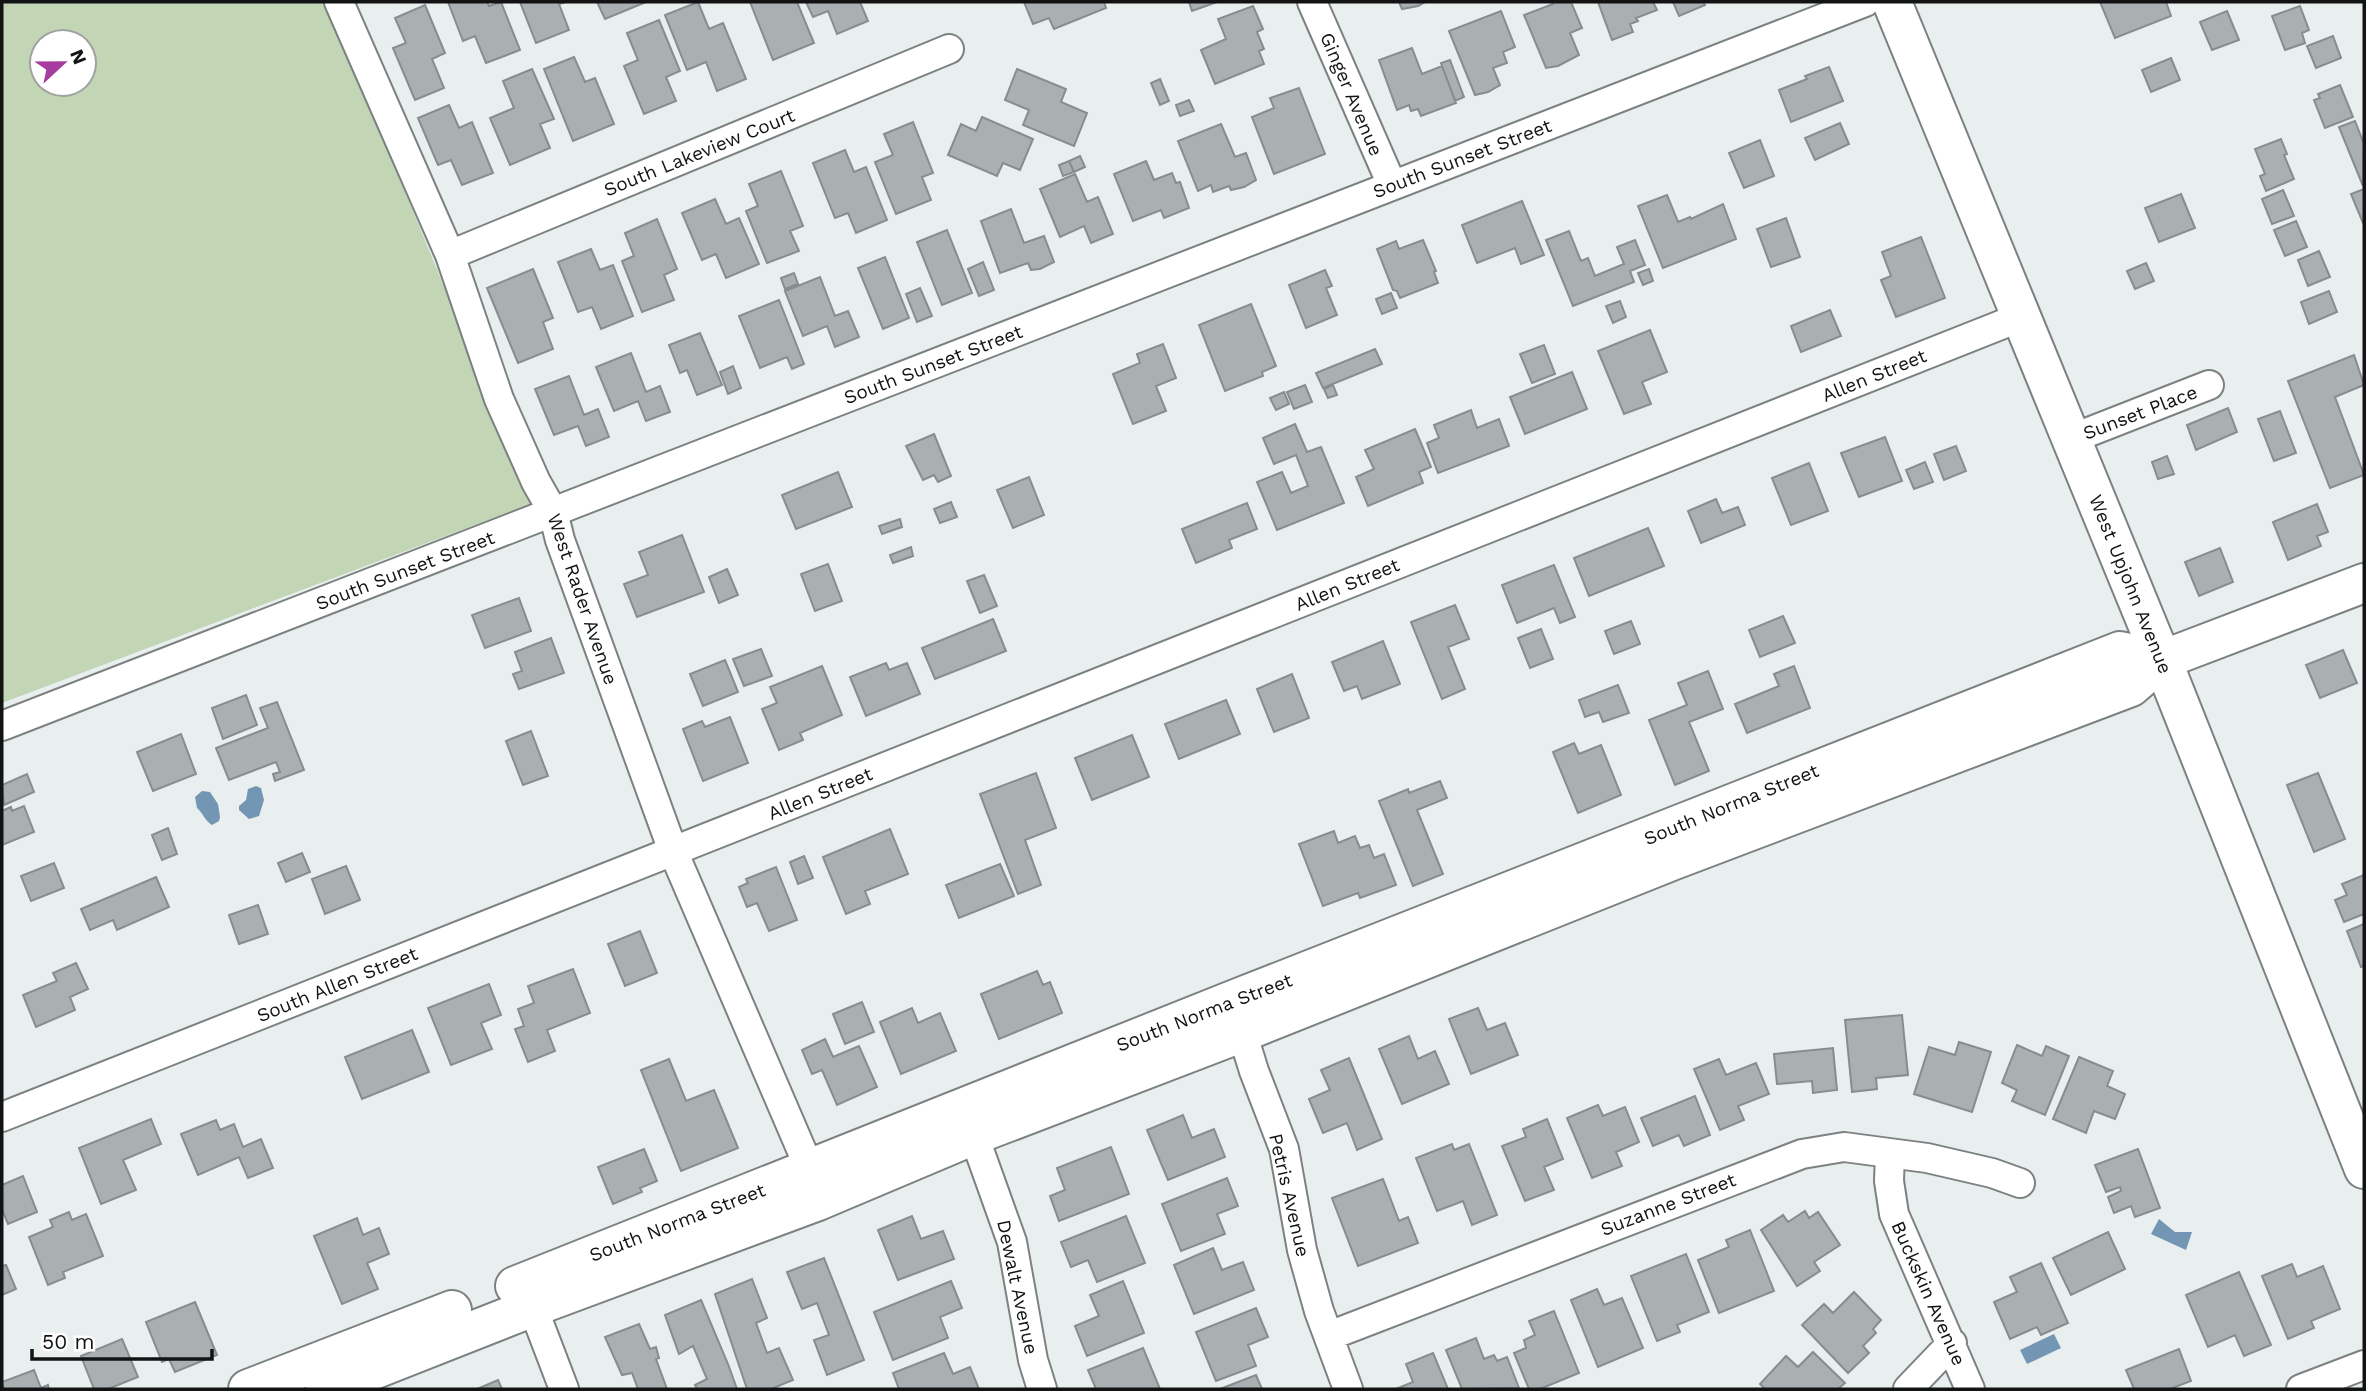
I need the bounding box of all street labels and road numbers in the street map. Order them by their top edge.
street label: Ginger Avenue [1315,29,1388,159]
street label: South Lakeview Court [600,104,798,201]
street label: South Sunset Street [1370,114,1555,203]
street label: South Sunset Street [841,320,1026,409]
street label: Allen Street [1819,344,1930,407]
street label: Sunset Place [2080,380,2201,445]
street label: West Upjohn Avenue [2084,491,2177,677]
street label: West Rader Avenue [542,511,623,688]
street label: South Sunset Street [313,526,498,615]
street label: Allen Street [1292,553,1403,616]
street label: South Norma Street [1640,759,1822,850]
street label: Allen Street [765,762,876,825]
street label: South Allen Street [253,942,421,1027]
street label: South Norma Street [1113,968,1295,1057]
street label: Petris Avenue [1264,1131,1315,1259]
street label: Suzanne Street [1597,1168,1739,1241]
street label: South Norma Street [586,1178,768,1267]
street label: Buckskin Avenue [1886,1217,1971,1369]
street label: Dewalt Avenue [992,1218,1043,1357]

